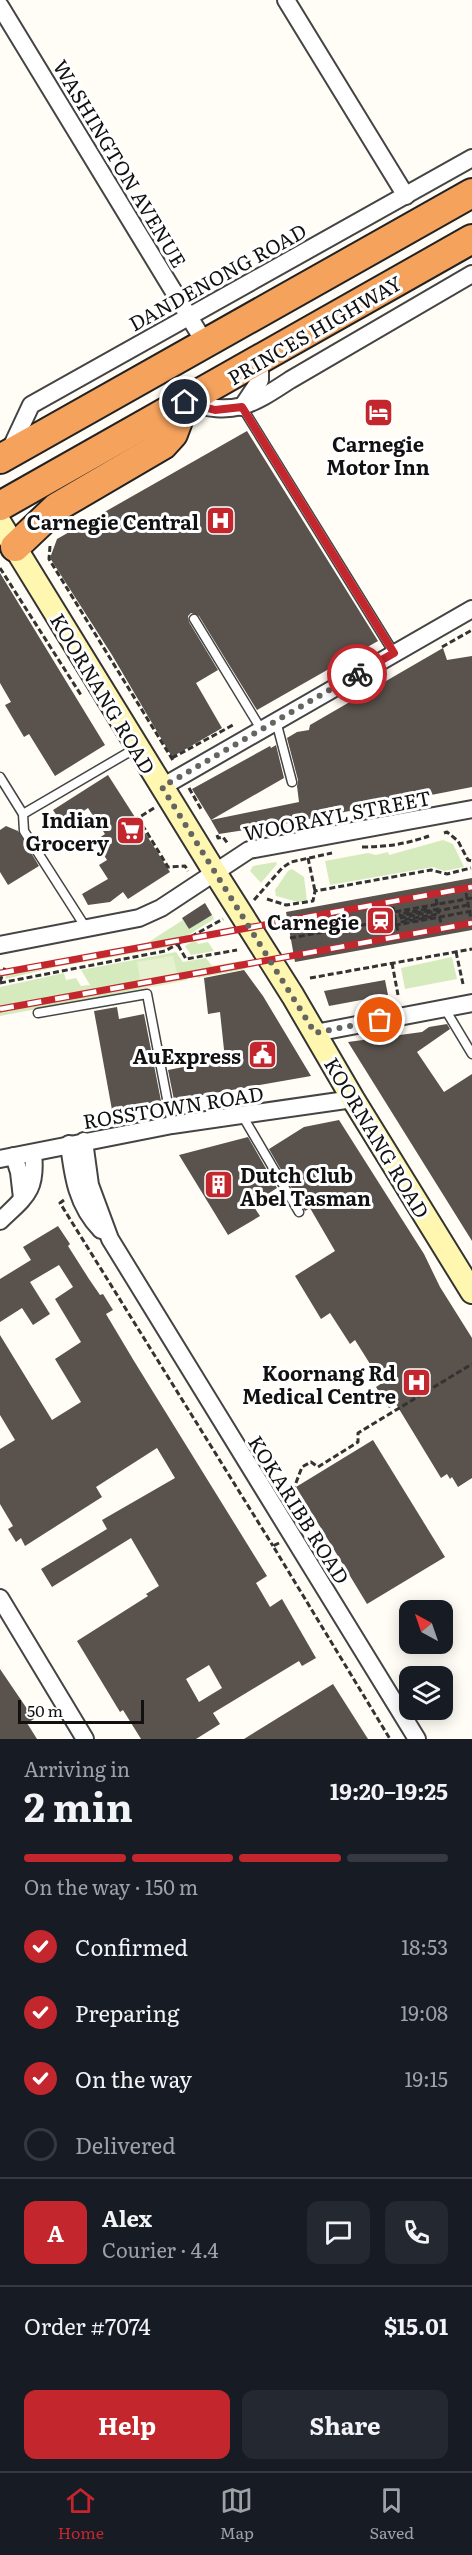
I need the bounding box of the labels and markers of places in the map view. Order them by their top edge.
pin [159,376,210,427]
hotel icon: Carnegie Motor Inn [362,397,394,429]
place label: Carnegie Motor Inn [326,428,430,481]
hospital icon: Carnegie Central [204,505,236,537]
place label: Carnegie Central [27,506,199,536]
place label: Indian Grocery [26,804,110,857]
supermarket icon: Indian Grocery [114,814,146,846]
station icon: Carnegie [364,905,396,937]
place label: Carnegie [267,906,359,936]
pin [354,994,405,1045]
public building icon: AuExpress [246,1039,278,1071]
place label: AuExpress [133,1040,241,1070]
place label: Dutch Club Abel Tasman [240,1159,371,1212]
building icon: Dutch Club Abel Tasman [203,1169,235,1201]
place label: Koornang Rd Medical Centre [242,1357,396,1410]
hospital icon: Koornang Rd Medical Centre [401,1367,433,1399]

